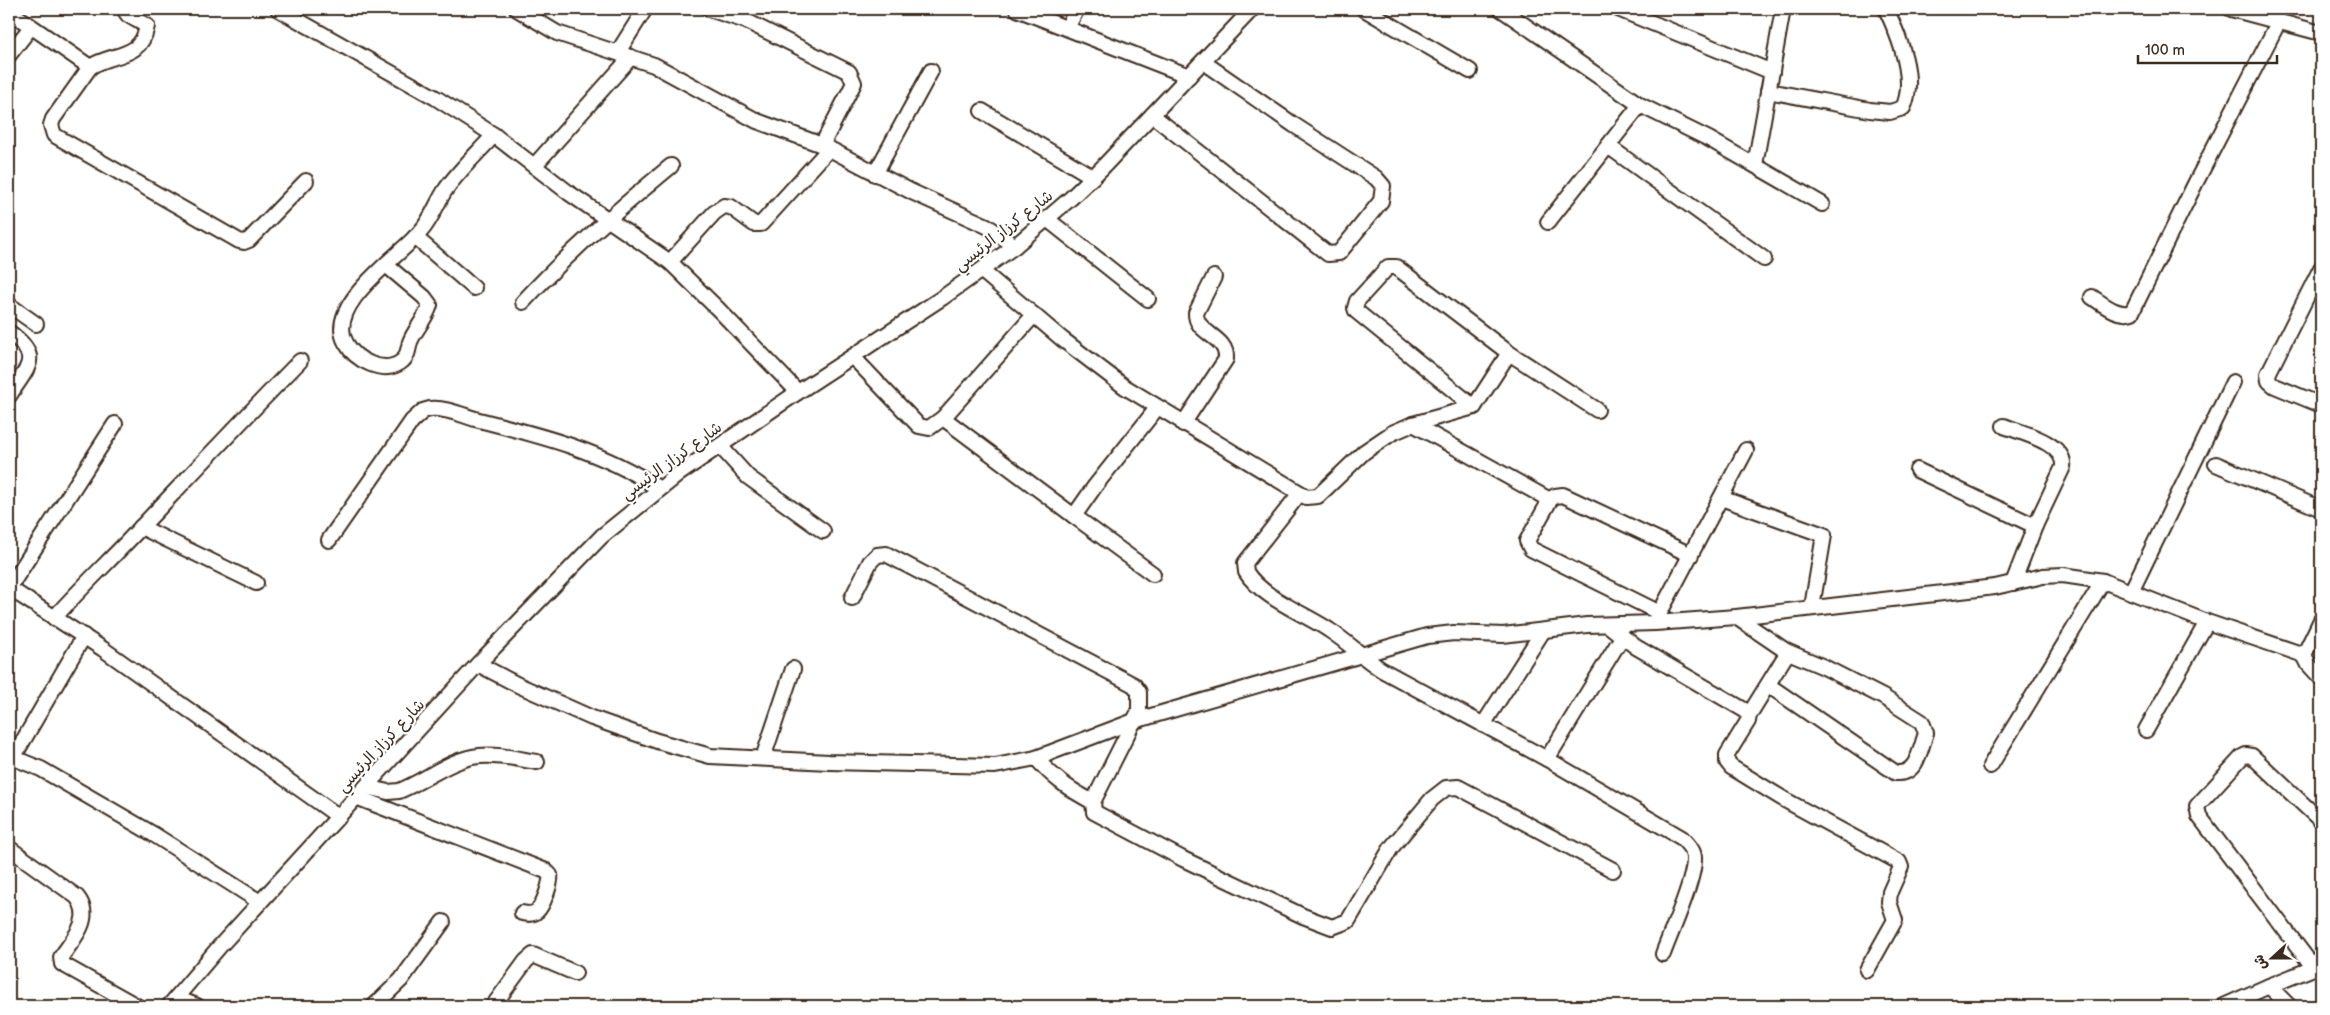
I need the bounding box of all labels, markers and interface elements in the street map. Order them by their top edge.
scale bar [2138,32,2276,64]
text: 100 m [2145,41,2185,60]
street label: شارع كرزاز الرئيسي [951,187,1060,279]
street label: شارع كرزاز الرئيسي [618,418,728,507]
street label: شارع كرزاز الرئيسي [333,696,432,799]
north arrow [2248,932,2298,982]
text: ش [2250,952,2271,973]

